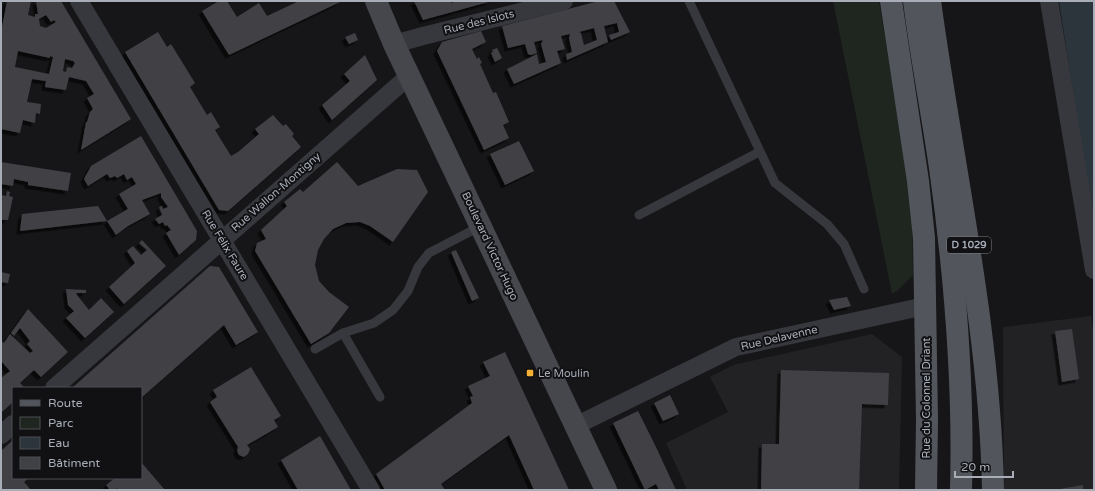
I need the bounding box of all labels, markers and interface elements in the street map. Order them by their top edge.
street label: Rue des Islots [442,7,516,37]
street label: Rue Wallon-Montigny [229,150,323,234]
street label: Boulevard Victor Hugo [459,190,521,303]
street label: Rue Félix Faure [199,208,251,282]
road number: D 1029 [947,237,991,253]
street label: Rue Delavenne [739,323,819,353]
street label: Rue du Colonnel Driant [920,338,933,459]
place label: Le Moulin [538,367,589,380]
marker: Le Moulin [525,368,535,378]
legend [12,387,142,479]
text: Route [48,396,83,410]
text: Parc [48,416,73,430]
text: Eau [48,436,70,450]
scale bar [955,453,1013,479]
text: Bâtiment [48,456,100,470]
text: 20 m [961,460,990,474]

